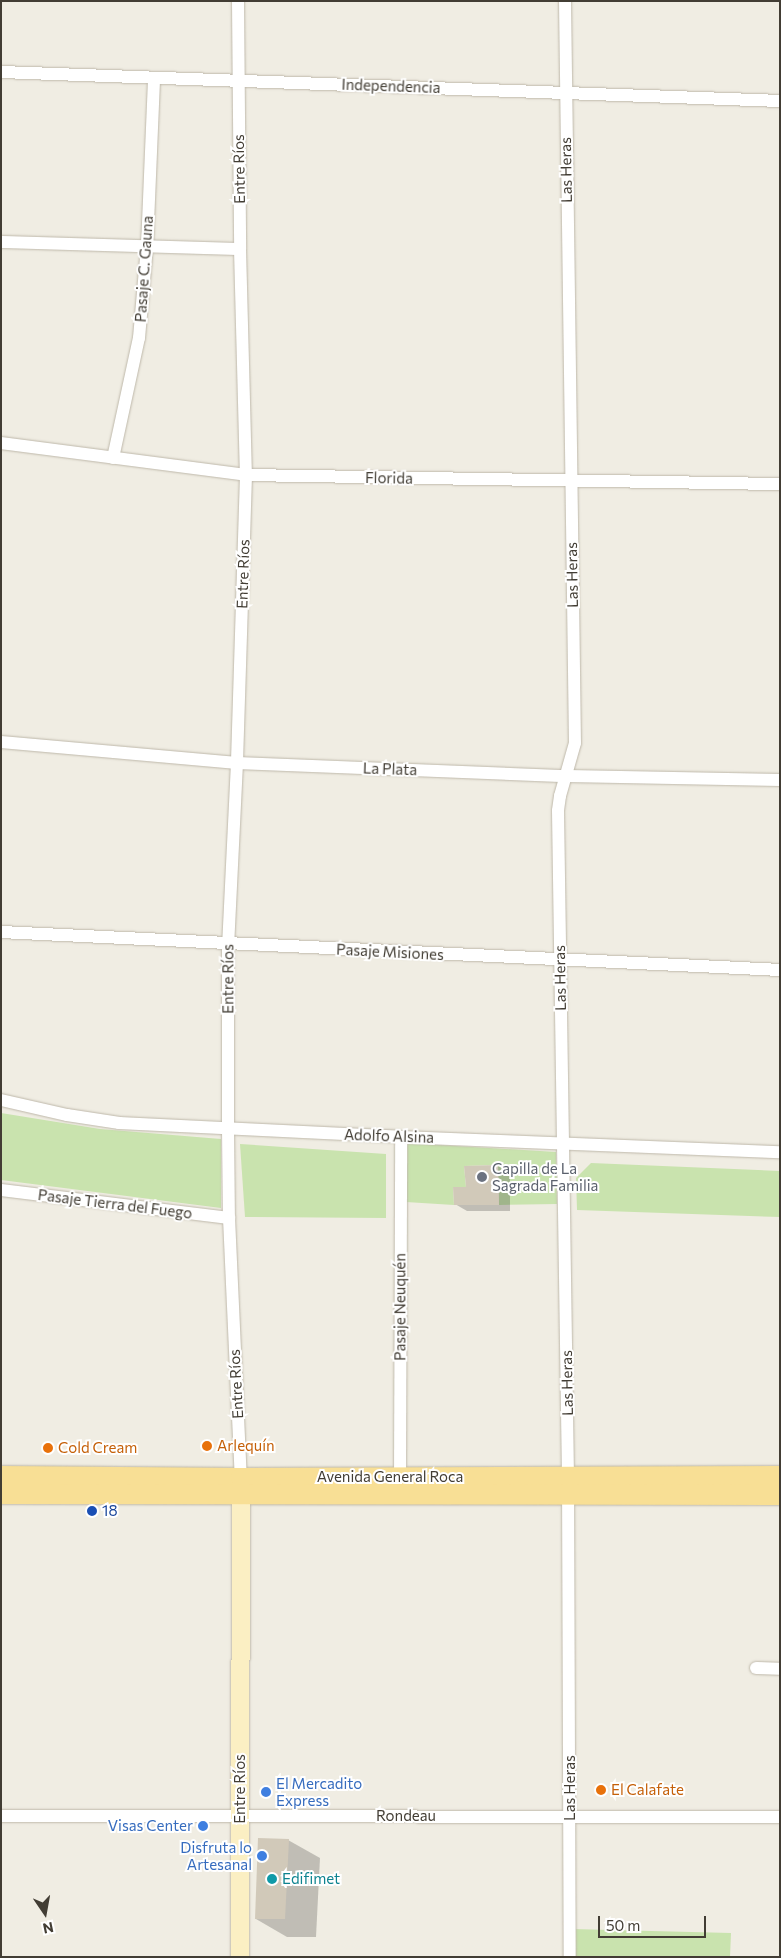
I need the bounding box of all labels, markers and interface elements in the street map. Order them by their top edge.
street label: Independencia [341,75,441,97]
street label: Entre Ríos [229,134,249,204]
street label: Las Heras [556,137,576,203]
street label: Pasaje C. Gauna [131,215,157,323]
street label: Florida [365,469,413,487]
street label: Entre Ríos [233,539,253,609]
street label: Las Heras [562,542,582,608]
street label: La Plata [363,759,417,779]
street label: Pasaje Misiones [336,940,444,964]
street label: Entre Ríos [219,944,237,1014]
street label: Las Heras [550,945,570,1011]
street label: Adolfo Alsina [344,1125,434,1147]
place label: Capilla de La Sagrada Familia [492,1159,598,1194]
marker: Capilla de La Sagrada Familia [476,1171,488,1183]
street label: Pasaje Tierra del Fuego [37,1186,193,1222]
street label: Pasaje Neuquén [391,1253,409,1361]
street label: Entre Ríos [225,1349,247,1419]
street label: Las Heras [557,1350,577,1416]
place label: Arlequín [217,1437,275,1455]
place label: Cold Cream [58,1439,137,1457]
marker: Arlequín [201,1440,213,1452]
marker: Cold Cream [42,1442,54,1454]
street label: Avenida General Roca [317,1468,463,1486]
place label: 18 [102,1502,118,1520]
marker: 18 [86,1505,98,1517]
street label: Entre Ríos [231,1754,249,1824]
street label: Las Heras [561,1755,579,1821]
place label: El Mercadito Express [276,1774,362,1809]
place label: El Calafate [611,1781,684,1799]
marker: El Calafate [595,1784,607,1796]
marker: El Mercadito Express [260,1786,272,1798]
street label: Rondeau [376,1807,436,1825]
place label: Visas Center [108,1817,193,1835]
marker: Visas Center [197,1820,209,1832]
place label: Disfruta lo Artesanal [180,1838,252,1873]
marker: Disfruta lo Artesanal [256,1850,268,1862]
place label: Edifimet [282,1870,340,1888]
marker: Edifimet [266,1873,278,1885]
north arrow [20,1888,70,1938]
scale bar [601,1906,708,1938]
text: 50 m [606,1916,640,1934]
text: N [41,1919,55,1938]

